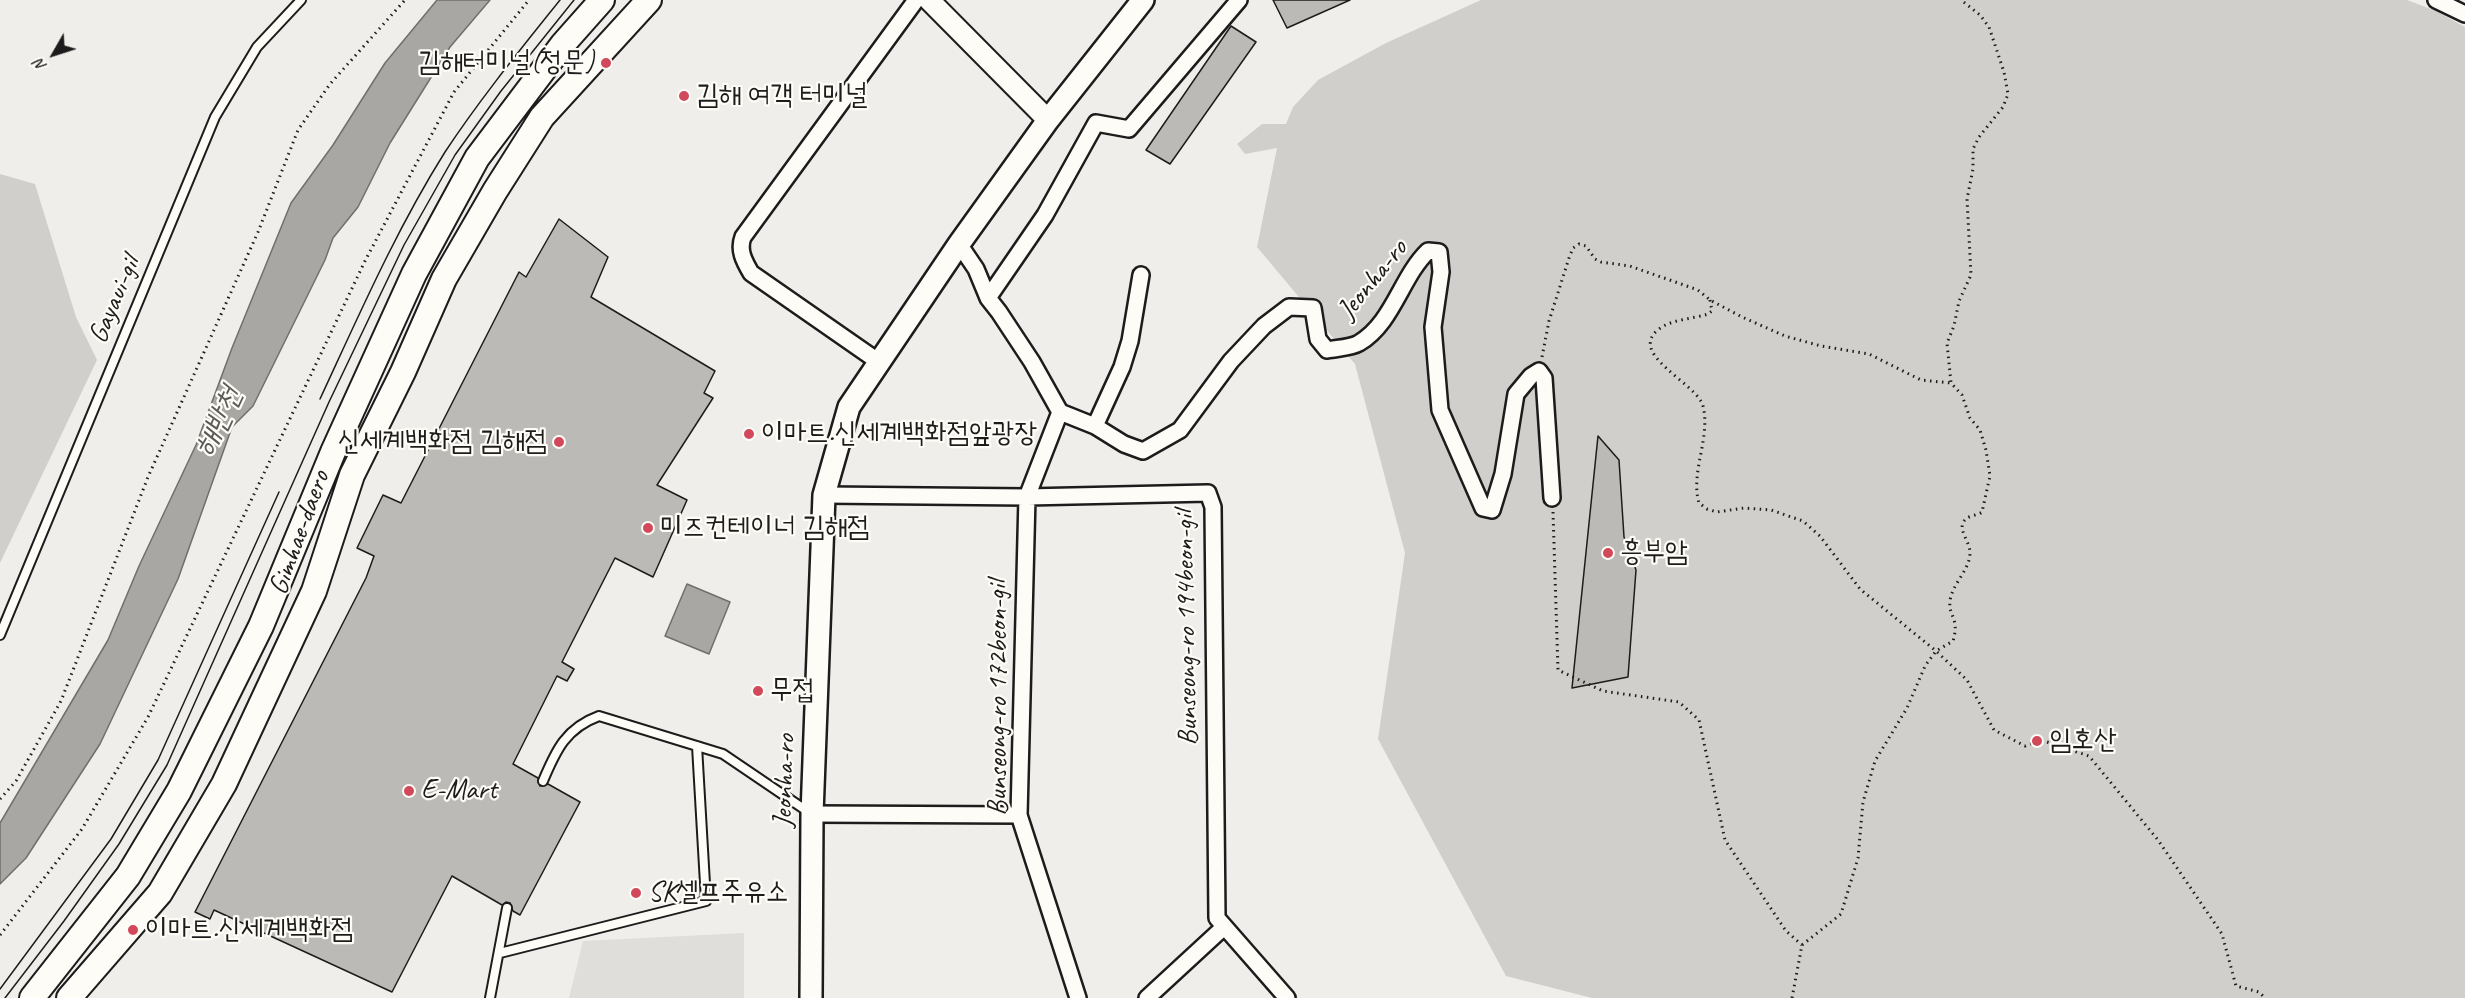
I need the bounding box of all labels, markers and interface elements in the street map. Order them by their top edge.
north arrow [24,24,84,84]
place label: 김해터미널(정문) [418,46,594,80]
text: N [29,55,51,75]
marker: 김해터미널(정문) [599,56,613,70]
place label: 김해 여객 터미널 [696,79,867,113]
marker: 김해 여객 터미널 [677,89,691,103]
street label: Jeonha-ro [1331,233,1415,327]
street label: Gayaui-gil [82,252,148,348]
water label: 해반천 [187,382,251,462]
place label: 이마트.신세계백화점앞광장 [761,417,1037,451]
place label: 신세계백화점 김해점 [337,425,547,459]
marker: 이마트.신세계백화점앞광장 [742,427,756,441]
marker: 신세계백화점 김해점 [552,435,566,449]
street label: Gimhae-daero [262,467,338,599]
street label: Bunseong-ro 194beon-gil [1168,510,1206,746]
place label: 미즈컨테이너 김해점 [660,511,870,545]
marker: 미즈컨테이너 김해점 [641,521,655,535]
place label: 흥부암 [1620,536,1688,570]
marker: 흥부암 [1601,546,1615,560]
street label: Bunseong-ro 172beon-gil [982,580,1016,816]
place label: 무접 [770,674,815,708]
marker: 무접 [751,684,765,698]
place label: 임호산 [2049,724,2117,758]
street label: Jeonha-ro [767,734,803,828]
marker: 임호산 [2030,734,2044,748]
place label: E-Mart [421,774,497,808]
marker: E-Mart [402,784,416,798]
place label: SK셀프주유소 [648,876,788,910]
marker: SK셀프주유소 [629,886,643,900]
place label: 이마트.신세계백화점 [145,913,353,947]
marker: 이마트.신세계백화점 [126,923,140,937]

